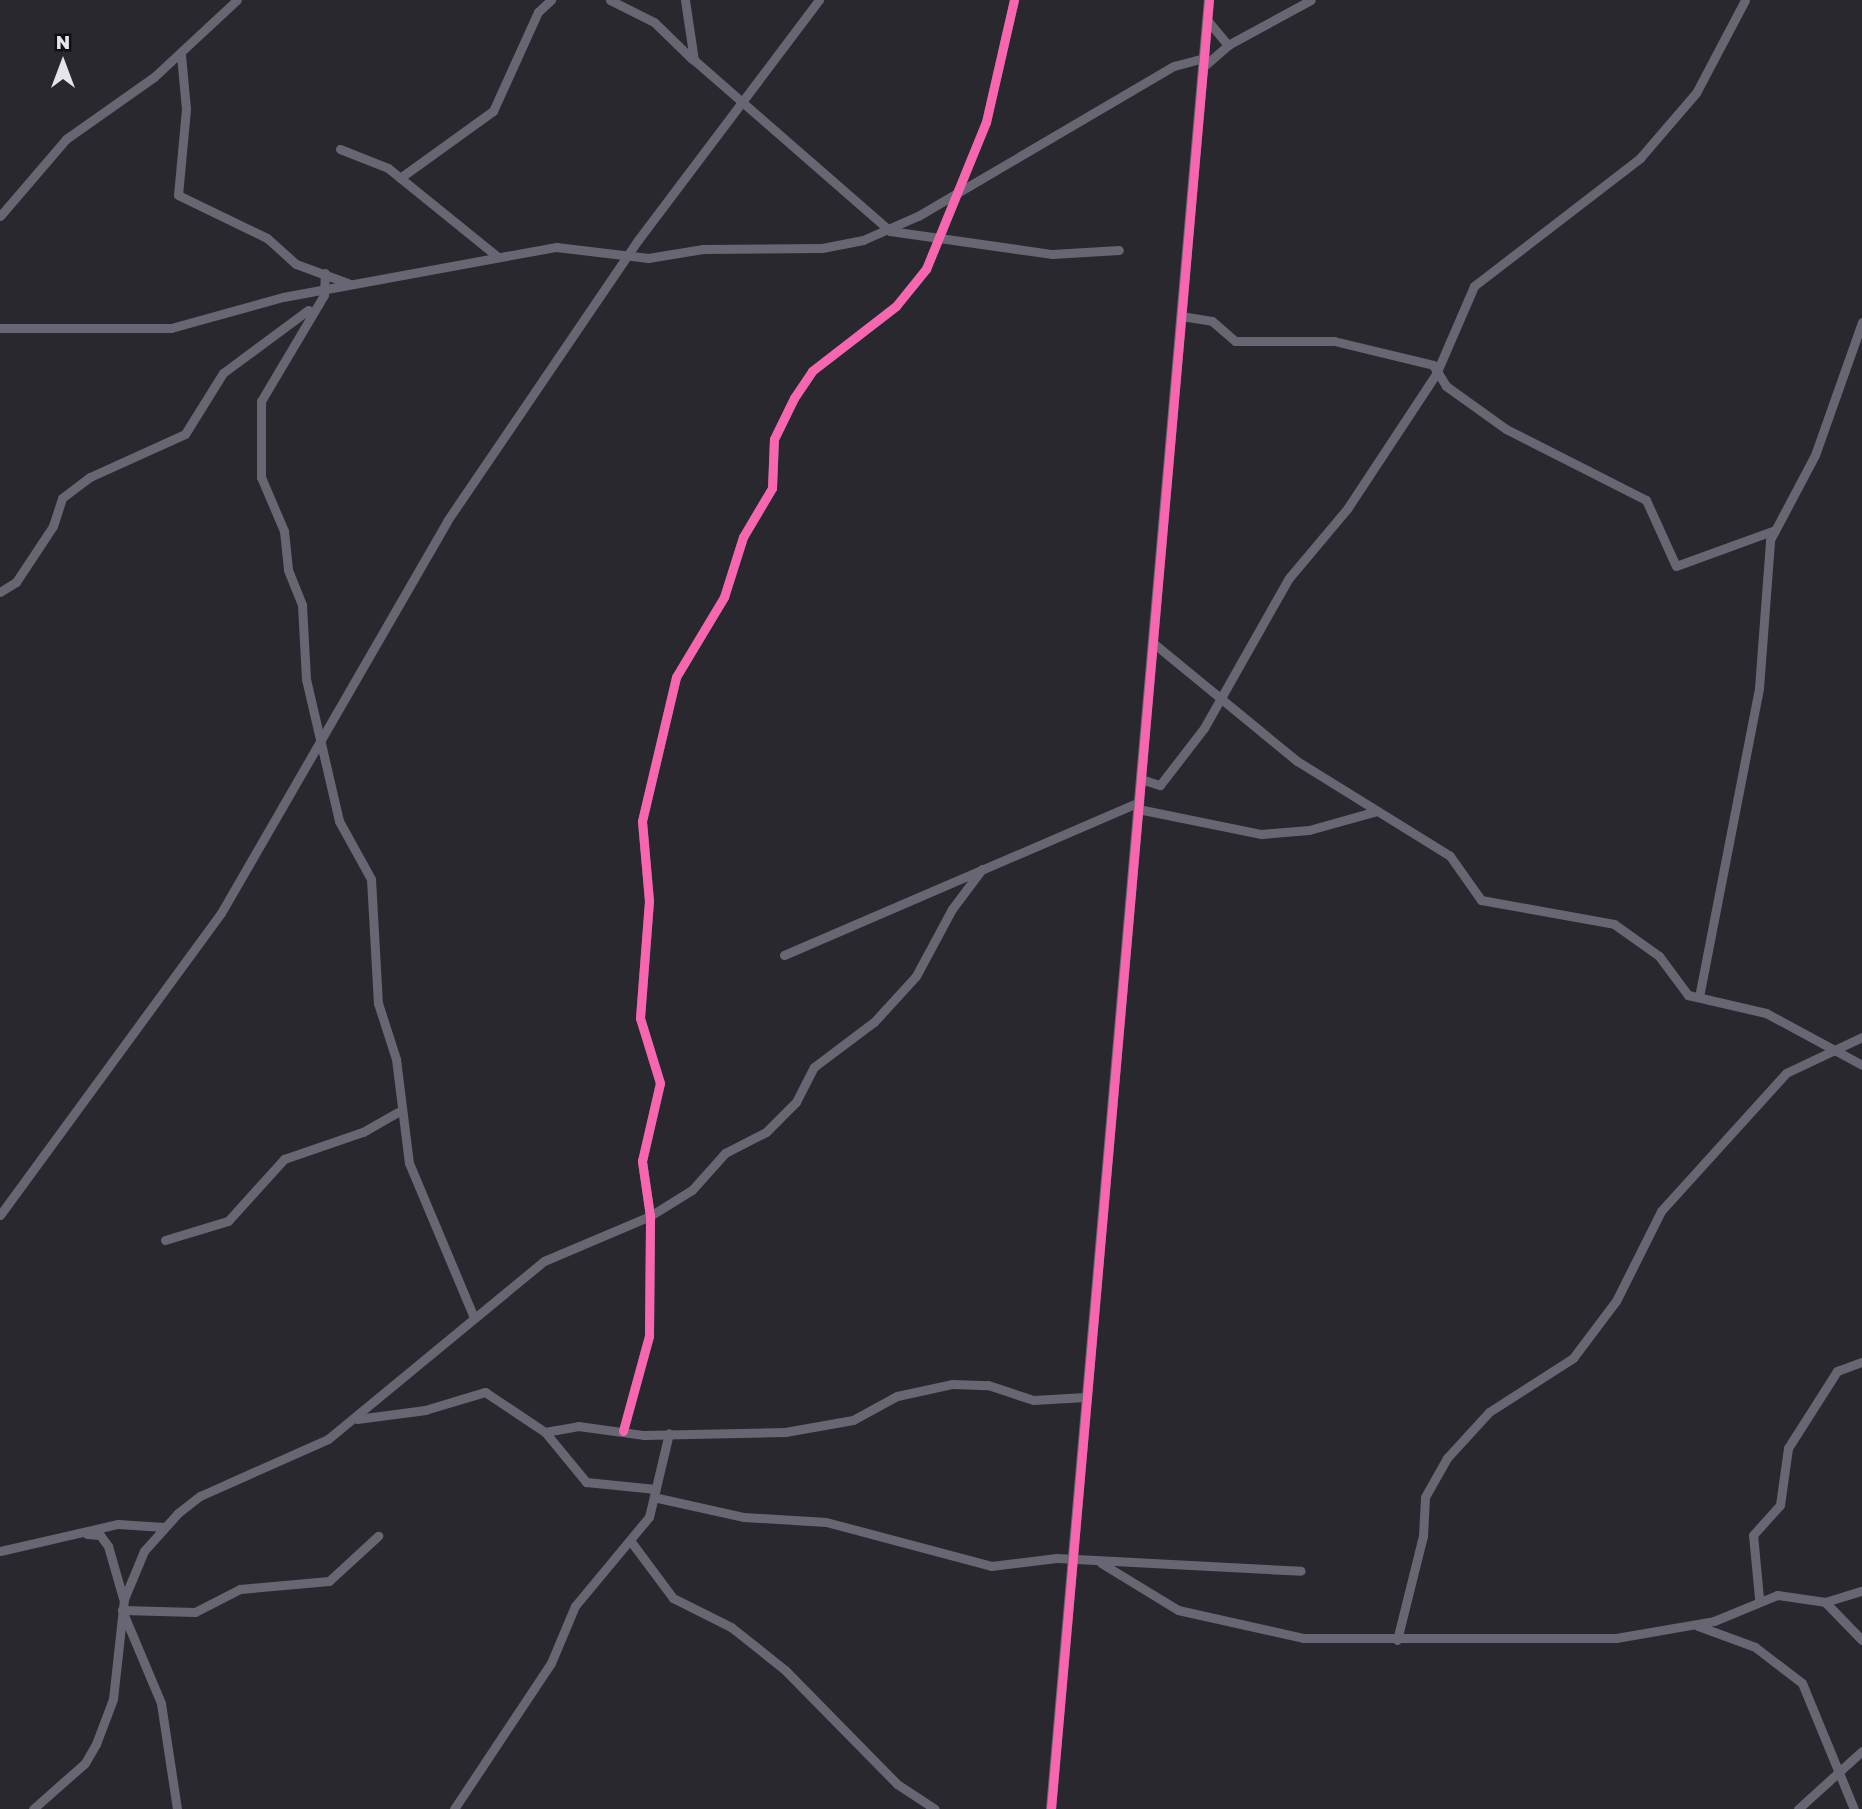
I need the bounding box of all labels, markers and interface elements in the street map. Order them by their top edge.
north arrow [28,28,98,98]
text: N [56,30,70,53]

